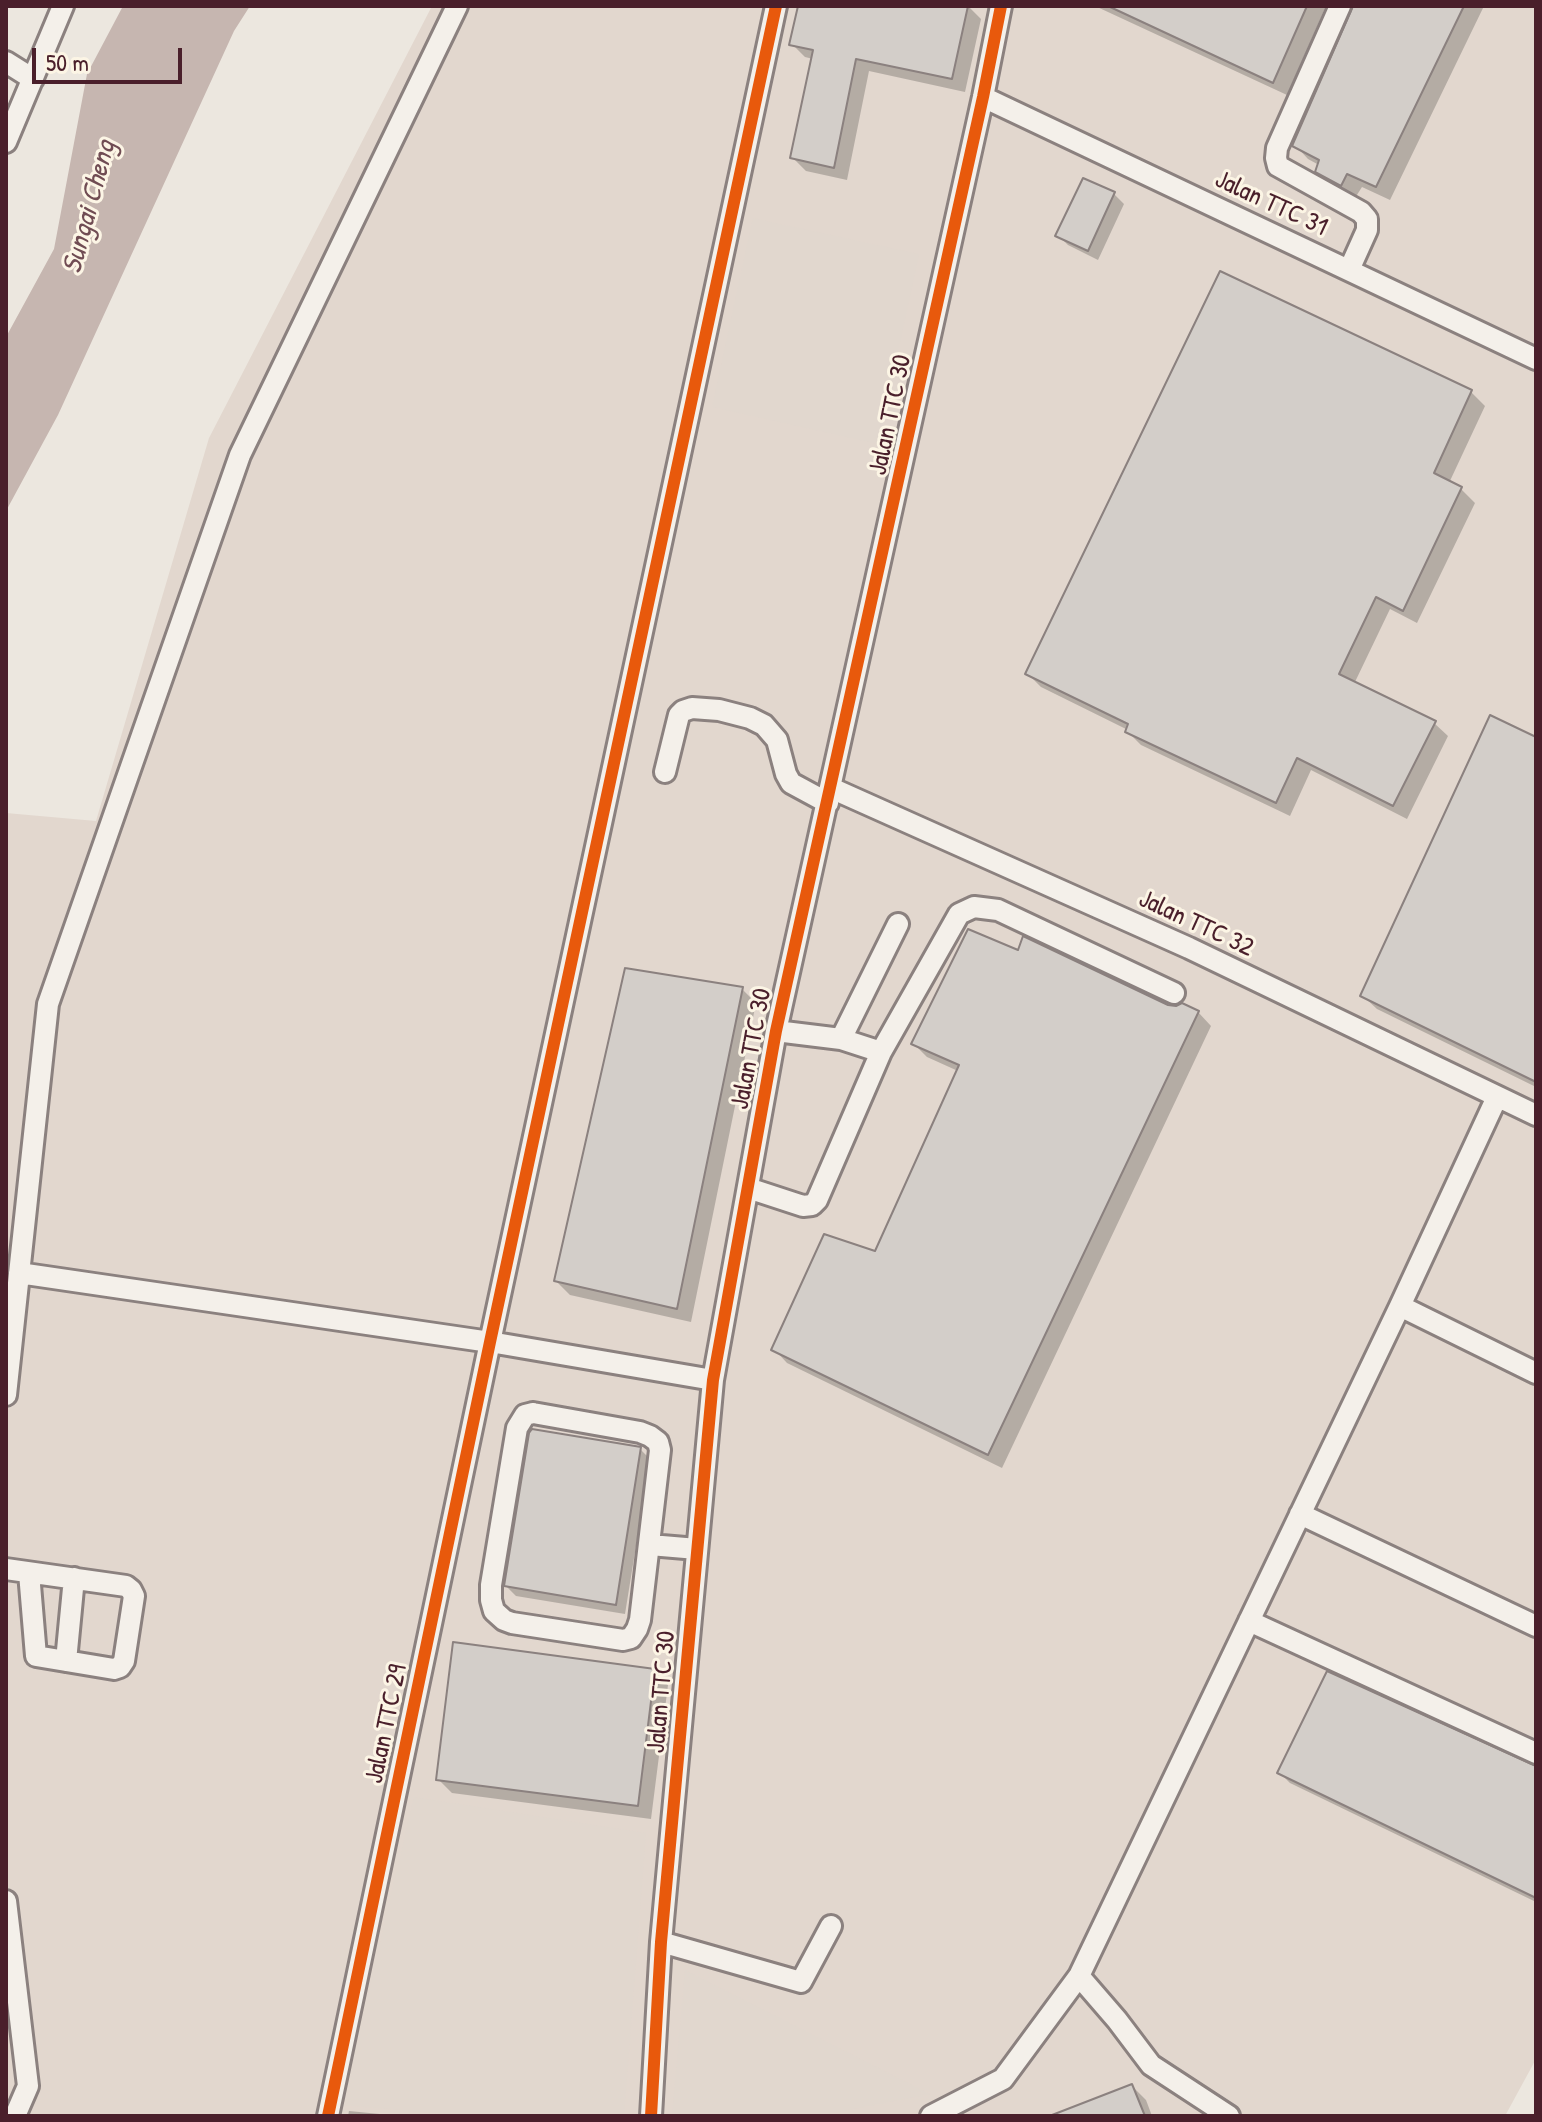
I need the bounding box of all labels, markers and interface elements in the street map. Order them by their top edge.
scale bar [36,32,186,82]
text: 50 m [46,46,89,78]
water label: Sungai Cheng [56,137,124,277]
street label: Jalan TTC 31 [1210,164,1332,244]
street label: Jalan TTC 30 [863,352,919,478]
street label: Jalan TTC 32 [1134,884,1258,964]
street label: Jalan TTC 30 [725,986,779,1112]
street label: Jalan TTC 30 [641,1630,683,1754]
street label: Jalan TTC 29 [359,1662,415,1786]

